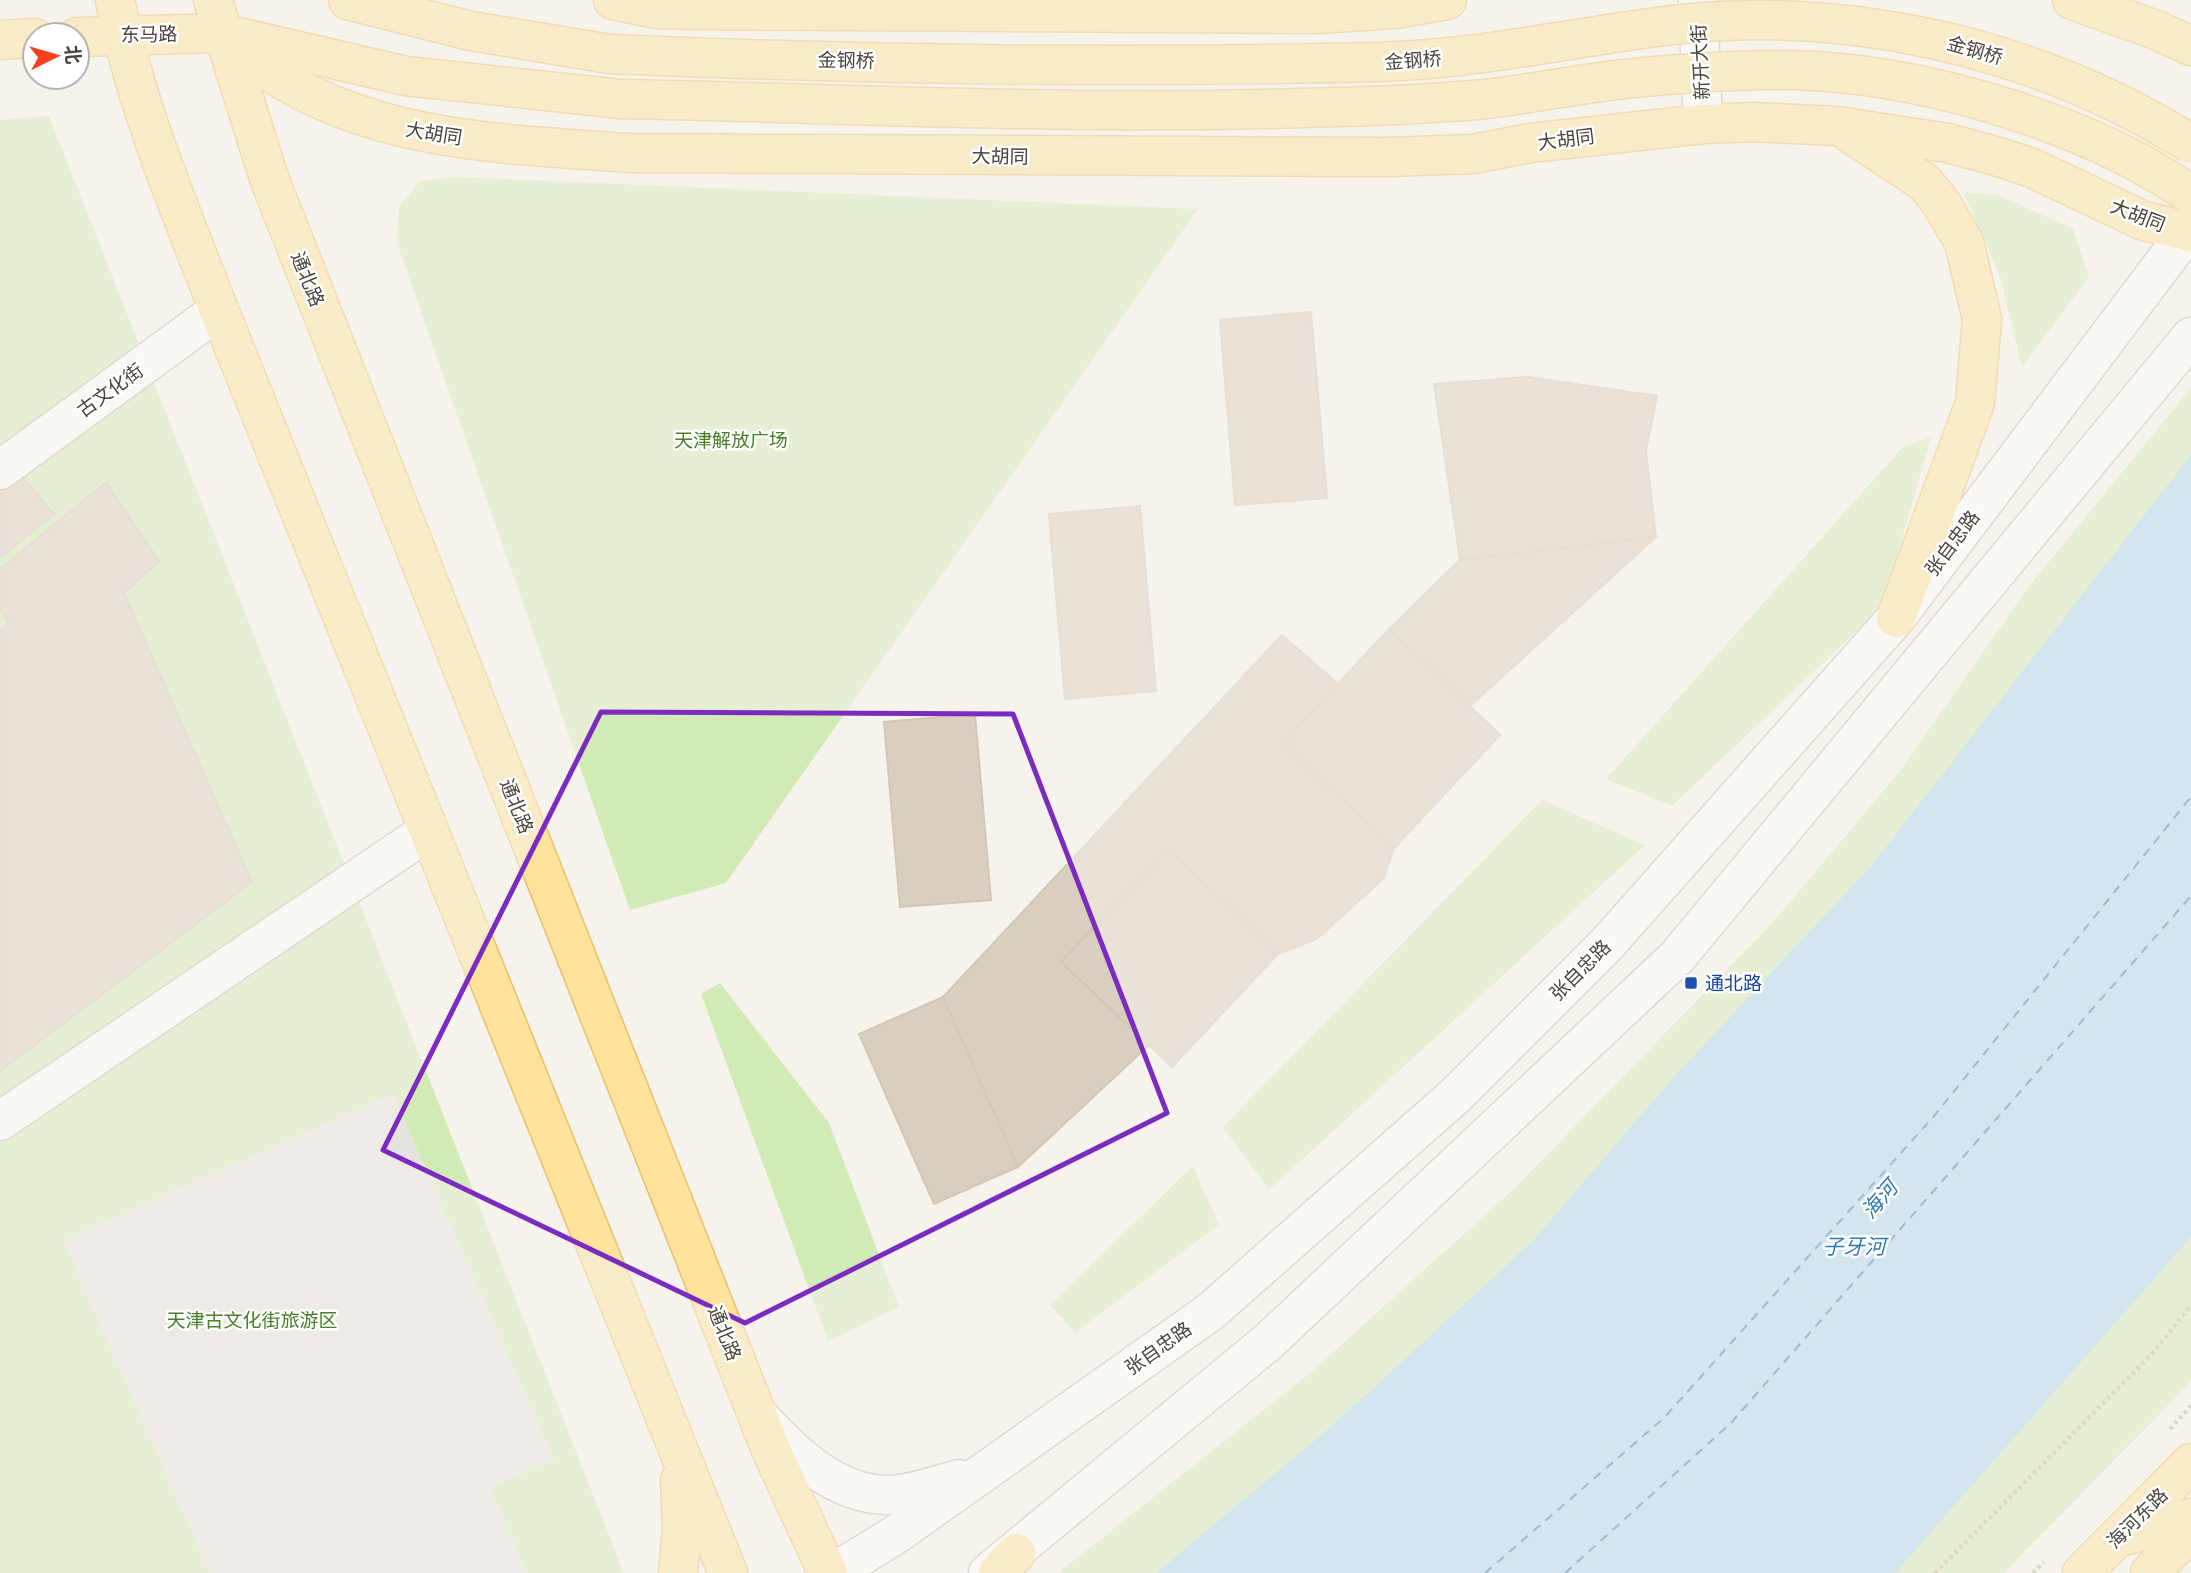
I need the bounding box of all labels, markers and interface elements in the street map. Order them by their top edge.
north arrow [21,21,91,91]
street label: 东马路 [120,22,178,46]
street label: 新开大街 [1686,23,1714,101]
street label: 金钢桥 [1944,31,2006,69]
text: 北 [60,44,86,65]
street label: 金钢桥 [1384,46,1442,74]
street label: 金钢桥 [817,48,875,72]
street label: 大胡同 [404,117,464,149]
street label: 大胡同 [1536,124,1596,154]
street label: 大胡同 [971,144,1029,168]
street label: 大胡同 [2107,194,2169,236]
street label: 通北路 [286,248,330,310]
street label: 古文化街 [72,358,148,422]
park label: 天津解放广场 [674,428,788,452]
street label: 张自忠路 [1920,505,1984,581]
street label: 通北路 [495,775,539,837]
street label: 张自忠路 [1545,935,1615,1005]
place label: 通北路 [1705,971,1762,995]
marker: 通北路 [1683,975,1699,991]
water label: 海河 [1855,1172,1905,1223]
water label: 子牙河 [1823,1233,1889,1259]
street label: 通北路 [703,1302,747,1364]
park label: 天津古文化街旅游区 [166,1308,338,1332]
street label: 张自忠路 [1120,1316,1196,1380]
street label: 海河东路 [2102,1483,2172,1553]

